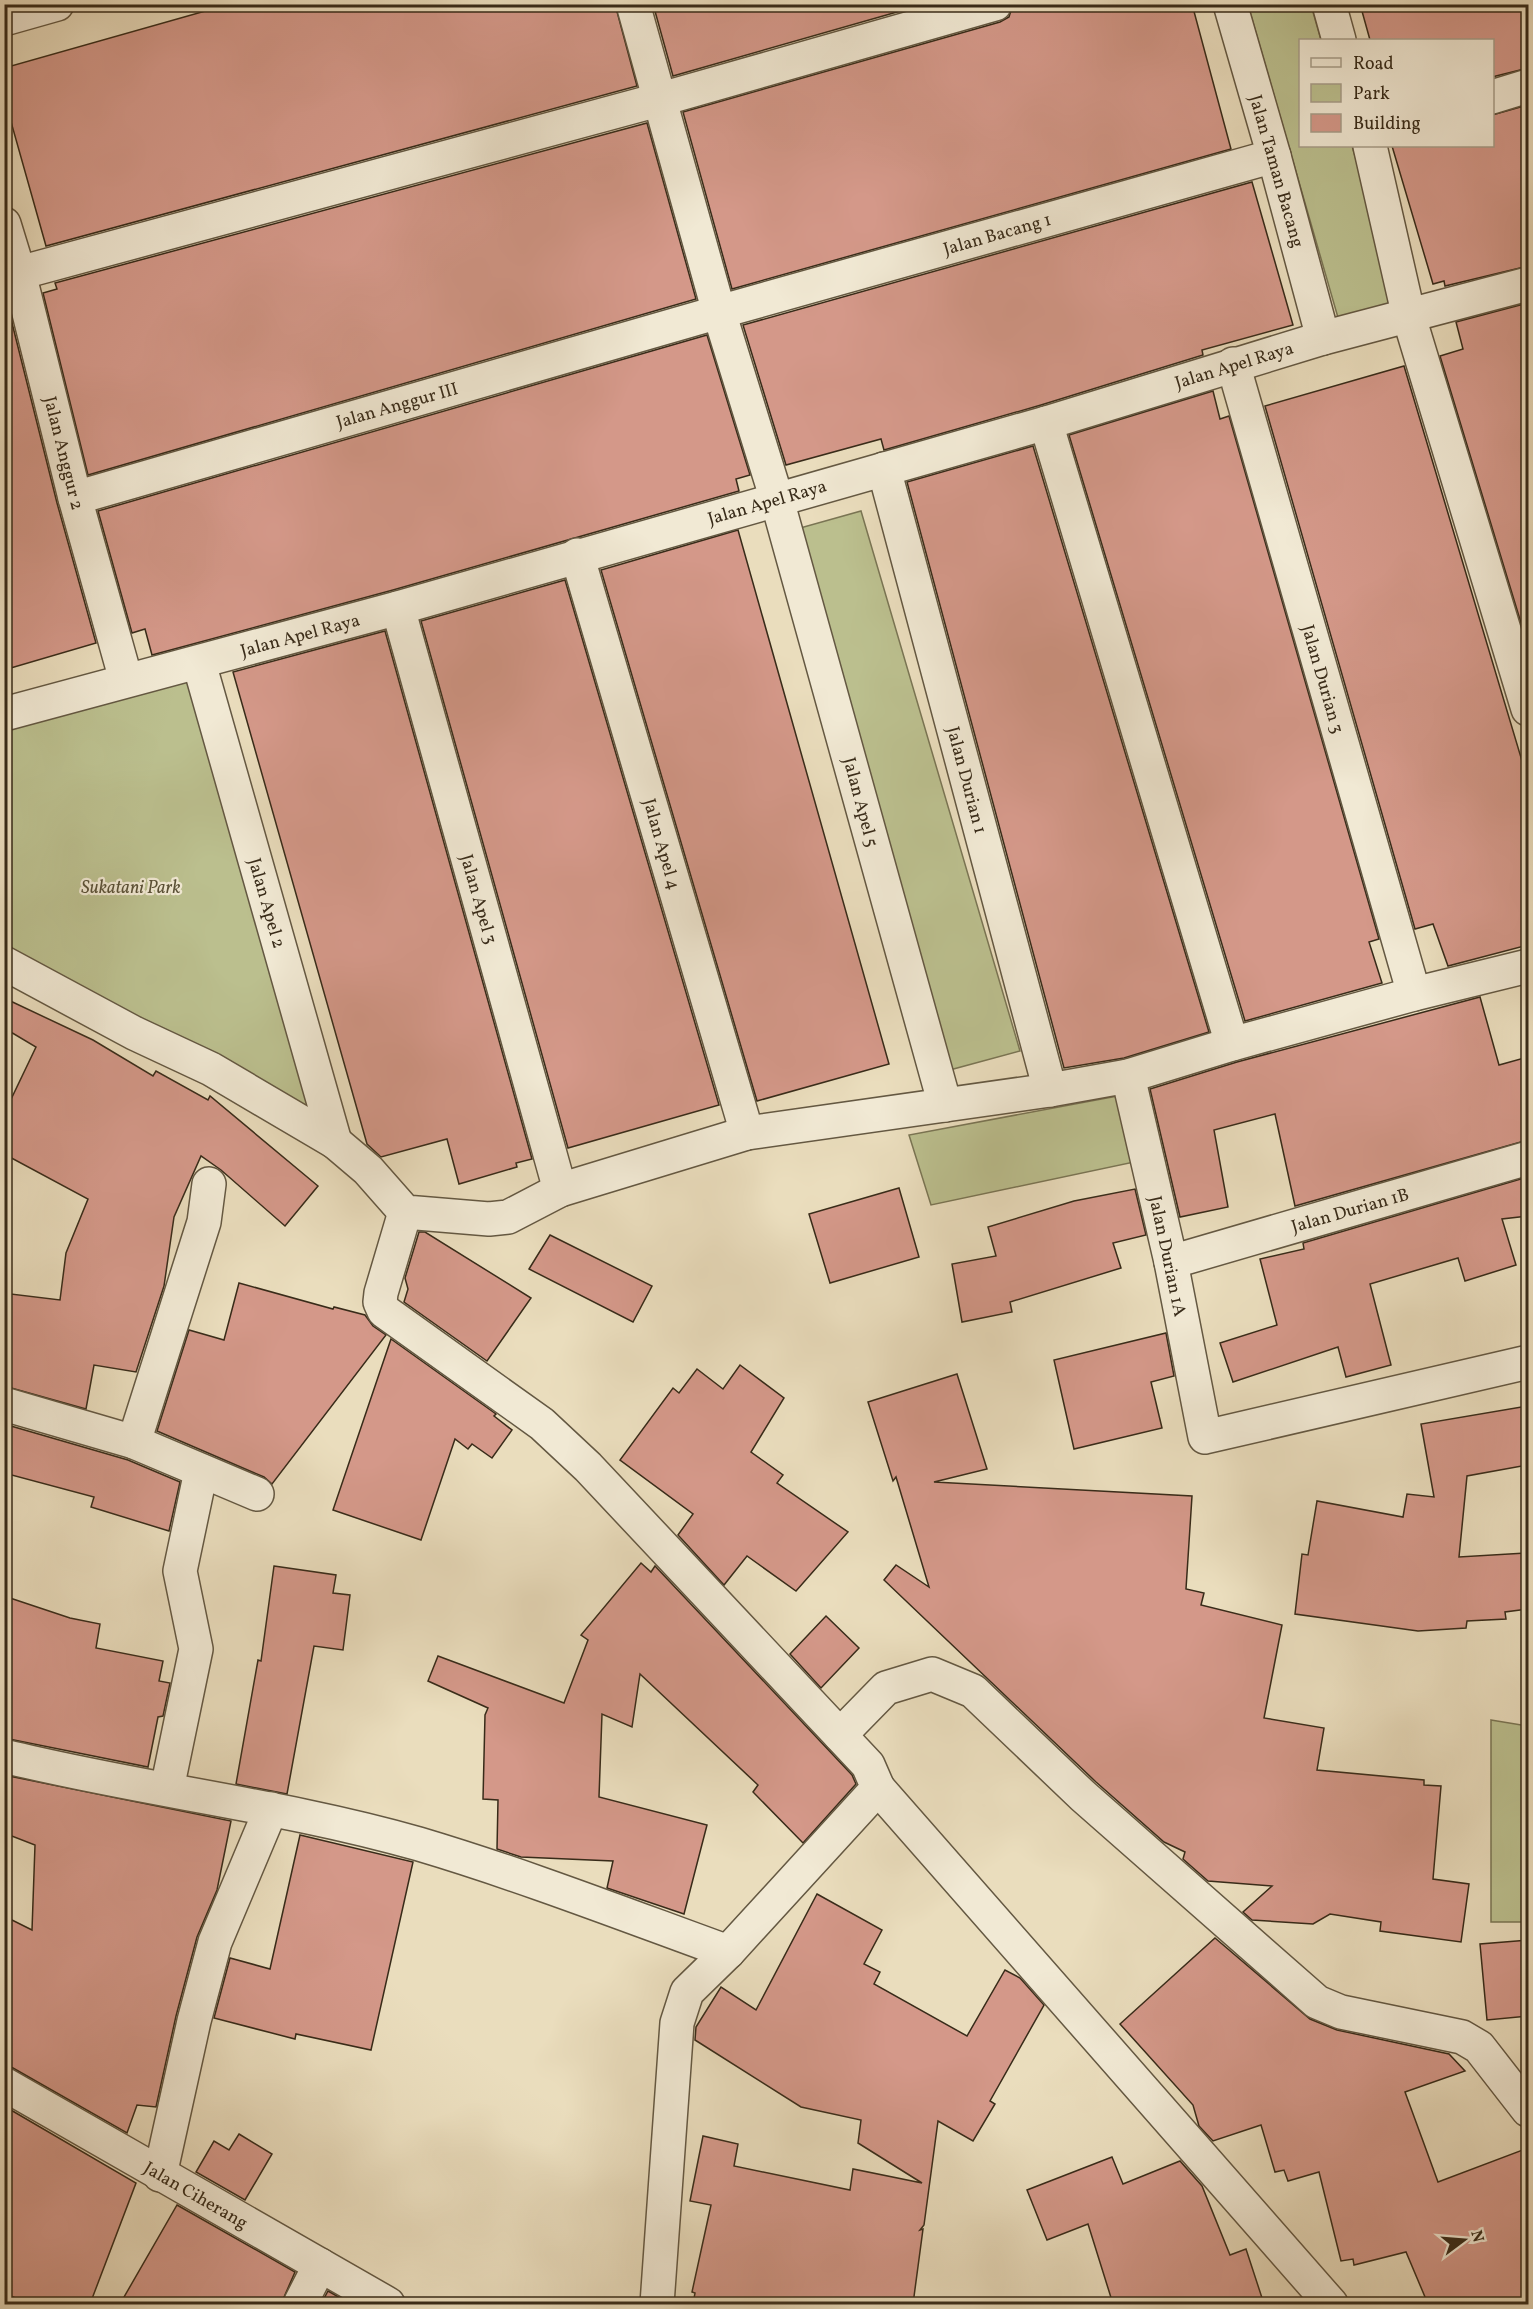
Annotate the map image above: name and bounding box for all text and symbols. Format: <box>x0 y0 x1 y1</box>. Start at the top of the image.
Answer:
legend <box>1299 39 1494 147</box>
text: Road <box>1353 52 1394 77</box>
text: Park <box>1353 82 1390 107</box>
street label: Jalan Taman Bacang <box>1242 92 1309 251</box>
text: Building <box>1353 112 1421 137</box>
street label: Jalan Bacang 1 <box>940 208 1054 263</box>
street label: Jalan Apel Raya <box>1172 337 1297 396</box>
street label: Jalan Anggur III <box>333 377 461 436</box>
street label: Jalan Anggur 2 <box>36 394 89 513</box>
street label: Jalan Apel Raya <box>705 474 830 532</box>
street label: Jalan Apel Raya <box>238 608 363 664</box>
street label: Jalan Durian 3 <box>1294 622 1349 737</box>
street label: Jalan Durian 1 <box>939 724 992 837</box>
street label: Jalan Apel 5 <box>836 755 884 850</box>
street label: Jalan Apel 4 <box>636 796 686 893</box>
street label: Jalan Apel 3 <box>453 851 502 947</box>
street label: Jalan Apel 2 <box>241 855 290 952</box>
park label: Sukatani Park <box>81 876 181 901</box>
street label: Jalan Durian 1B <box>1289 1183 1412 1240</box>
street label: Jalan Durian 1A <box>1142 1194 1192 1319</box>
street label: Jalan Ciherang <box>139 2156 252 2236</box>
north arrow <box>1434 2210 1494 2270</box>
text: N <box>1464 2228 1489 2245</box>

